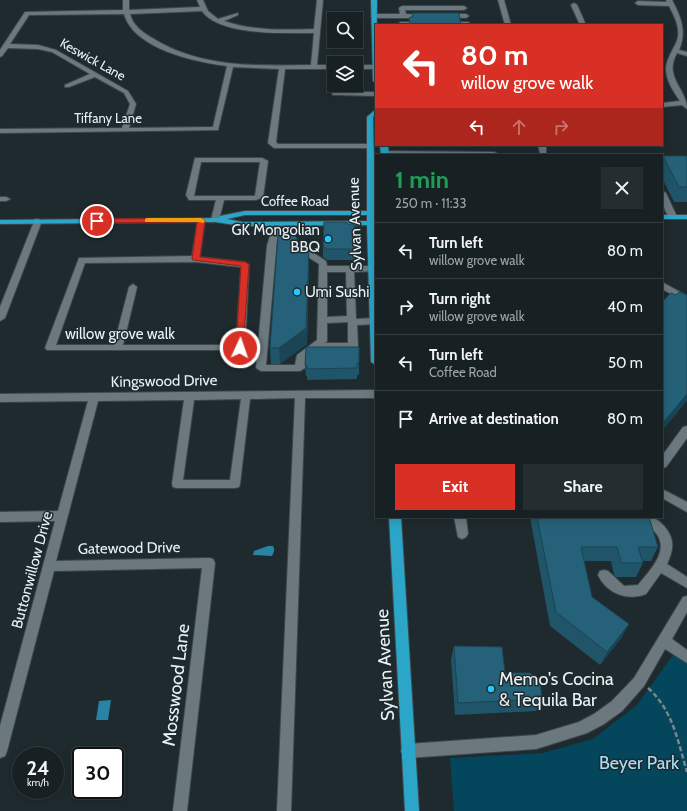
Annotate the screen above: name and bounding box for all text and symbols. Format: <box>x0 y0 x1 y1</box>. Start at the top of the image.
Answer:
map controls <box>327 12 363 92</box>
button: search <box>327 12 363 48</box>
street label: Keswick Lane <box>57 34 129 84</box>
text: 80 m <box>461 38 528 72</box>
icon: left <box>395 40 447 92</box>
button: layers <box>327 56 363 92</box>
text: willow grove walk <box>461 72 593 94</box>
street label: Tiffany Lane <box>74 110 142 126</box>
icon: left <box>466 116 488 138</box>
icon: ahead <box>508 116 530 138</box>
icon: right <box>550 116 572 138</box>
text: 1 min <box>395 165 449 194</box>
button: close <box>601 167 643 209</box>
street label: Sylvan Avenue <box>344 177 366 271</box>
street label: Coffee Road <box>261 193 329 209</box>
text: 250 m · 11:33 <box>395 195 466 211</box>
pin <box>80 204 114 238</box>
icon: arrive <box>86 210 108 232</box>
place label: GK Mongolian BBQ <box>231 221 320 256</box>
marker: GK Mongolian BBQ <box>323 234 333 244</box>
text: Turn left <box>429 234 483 252</box>
icon: left <box>395 240 417 262</box>
text: 80 m <box>607 242 643 260</box>
text: willow grove walk <box>429 252 525 268</box>
place label: Umi Sushi <box>305 283 369 301</box>
marker: Umi Sushi <box>292 287 302 297</box>
text: Turn right <box>429 290 490 308</box>
icon: right <box>395 296 417 318</box>
text: 40 m <box>607 298 643 316</box>
text: willow grove walk <box>429 308 525 324</box>
street label: willow grove walk <box>65 325 175 343</box>
position arrow <box>219 327 261 369</box>
text: Turn left <box>429 346 483 364</box>
icon: left <box>395 352 417 374</box>
text: 50 m <box>608 354 643 372</box>
text: Coffee Road <box>429 364 497 380</box>
street label: Kingswood Drive <box>110 371 218 391</box>
icon: arrive <box>395 408 417 430</box>
text: Arrive at destination <box>429 410 559 428</box>
text: 80 m <box>607 410 643 428</box>
button: Exit <box>395 464 515 510</box>
button: Share <box>523 464 643 510</box>
street label: Buttonwillow Drive <box>8 509 56 630</box>
street label: Gatewood Drive <box>78 538 181 558</box>
street label: Sylvan Avenue <box>371 608 399 722</box>
street label: Mosswood Lane <box>158 623 194 747</box>
place label: Memo's Cocina & Tequila Bar <box>499 668 614 711</box>
marker: Memo's Cocina & Tequila Bar <box>486 684 496 694</box>
speed limit sign: 30 <box>72 747 124 799</box>
park label: Beyer Park <box>599 752 680 774</box>
text: 24 <box>27 756 50 780</box>
text: km/h <box>27 776 49 789</box>

